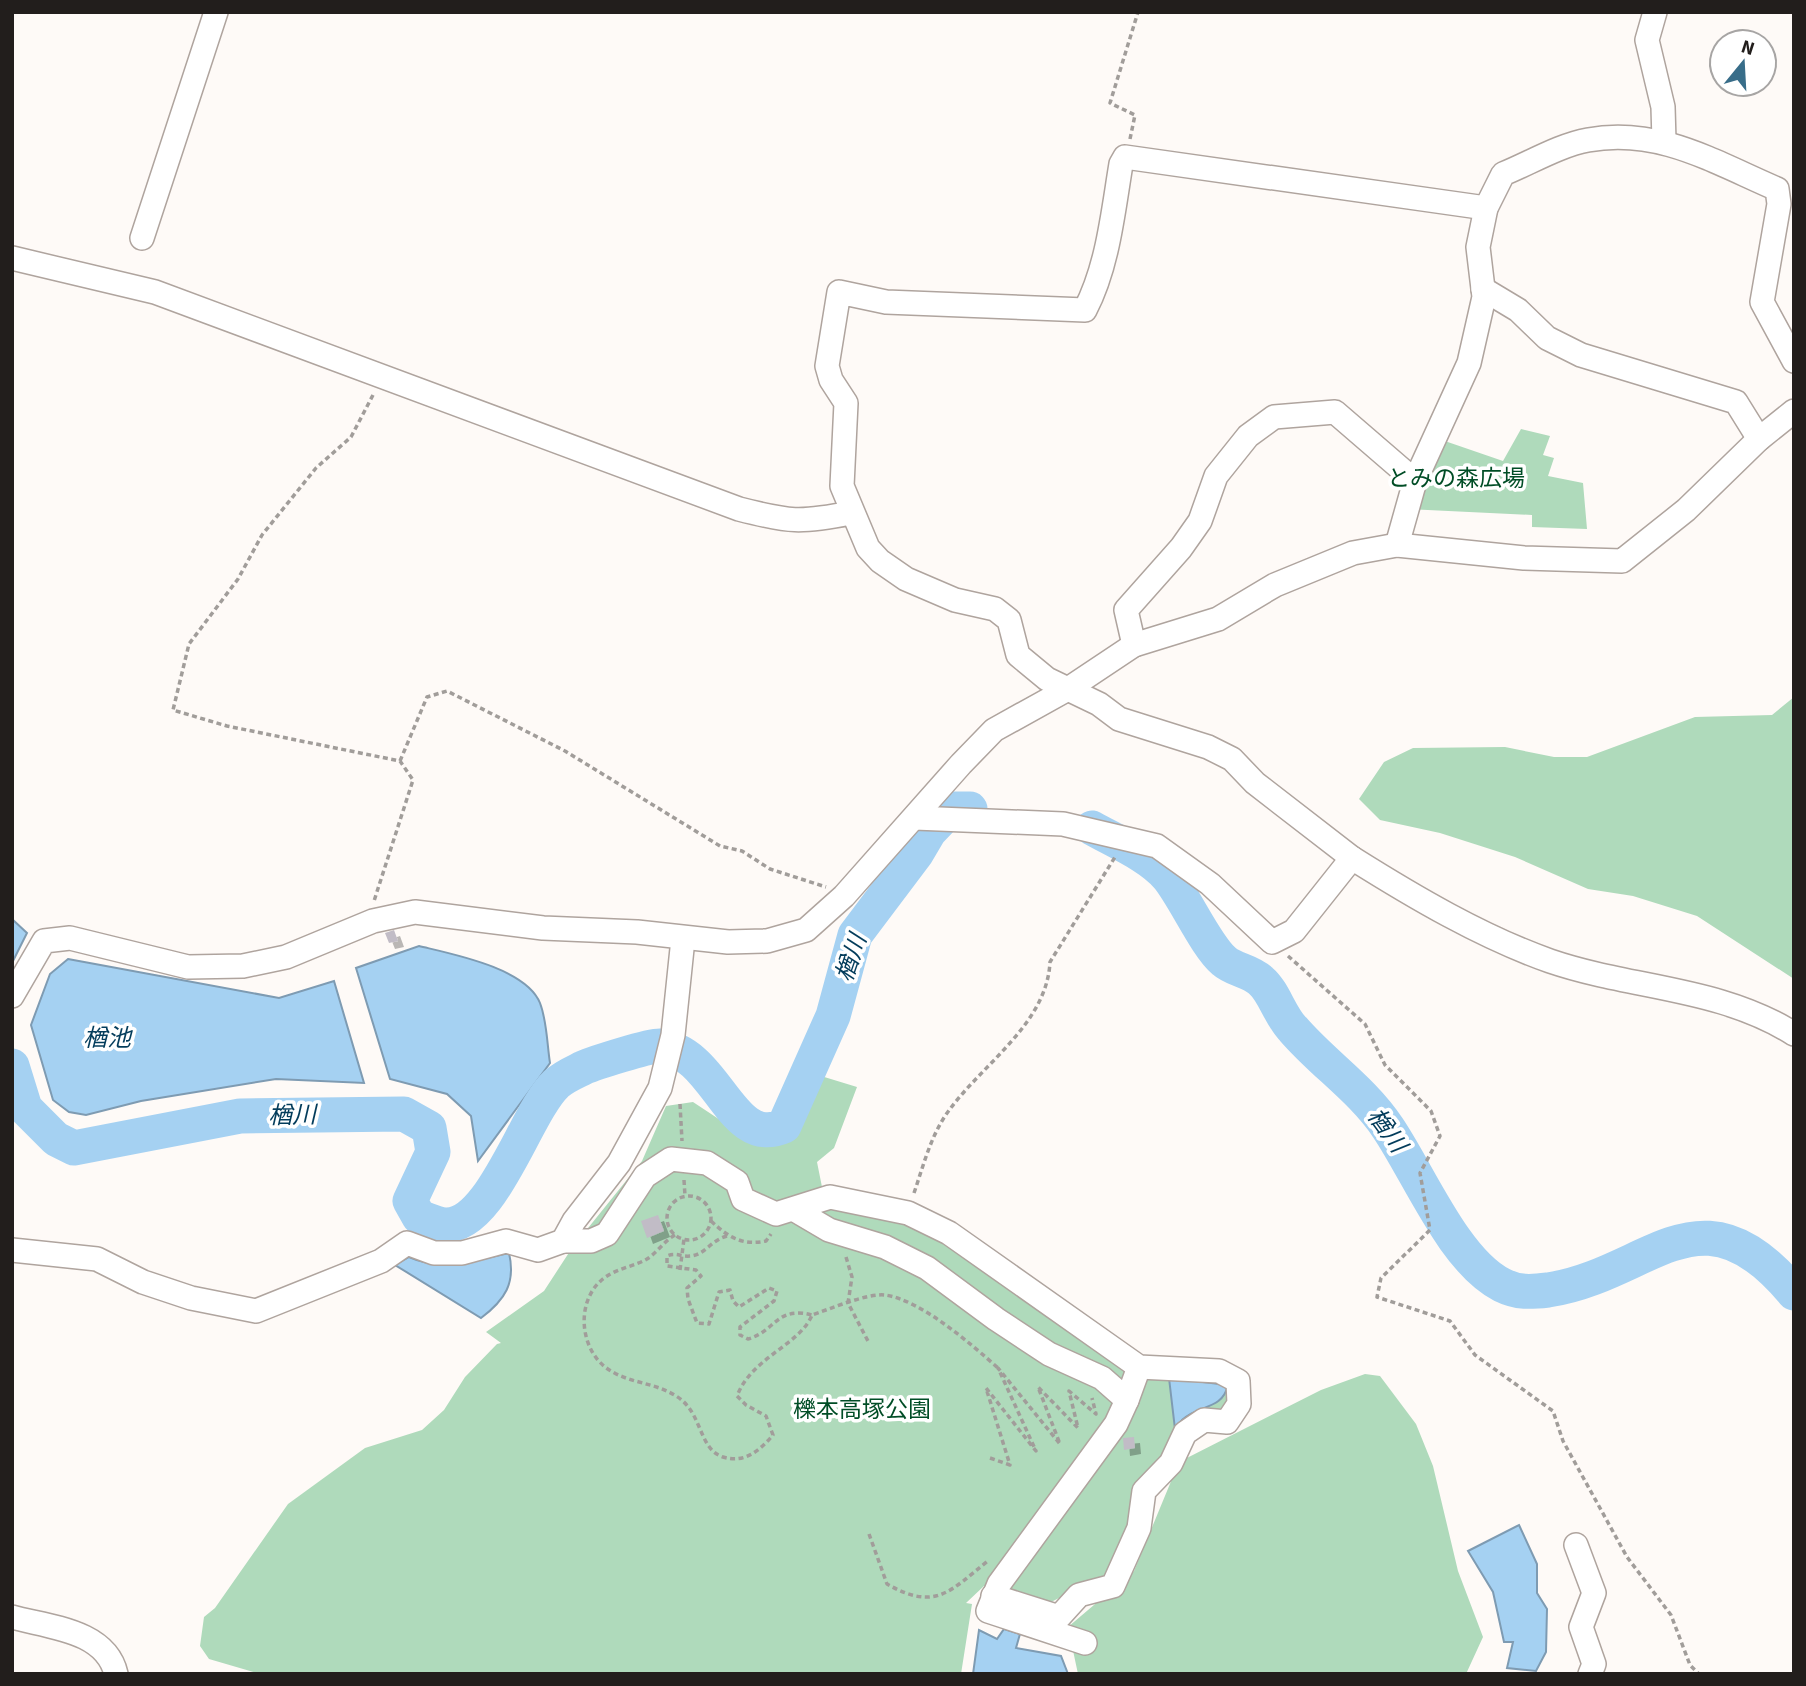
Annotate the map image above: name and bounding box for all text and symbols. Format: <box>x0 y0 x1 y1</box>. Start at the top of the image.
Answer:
north arrow <box>1708 28 1778 98</box>
text: N <box>1738 33 1758 63</box>
park label: とみの森広場 <box>1387 462 1525 495</box>
water label: 楢川 <box>827 927 877 987</box>
water label: 楢池 <box>83 1021 133 1056</box>
water label: 楢川 <box>268 1098 319 1133</box>
water label: 楢川 <box>1358 1101 1417 1162</box>
park label: 櫟本高塚公園 <box>793 1393 931 1426</box>

